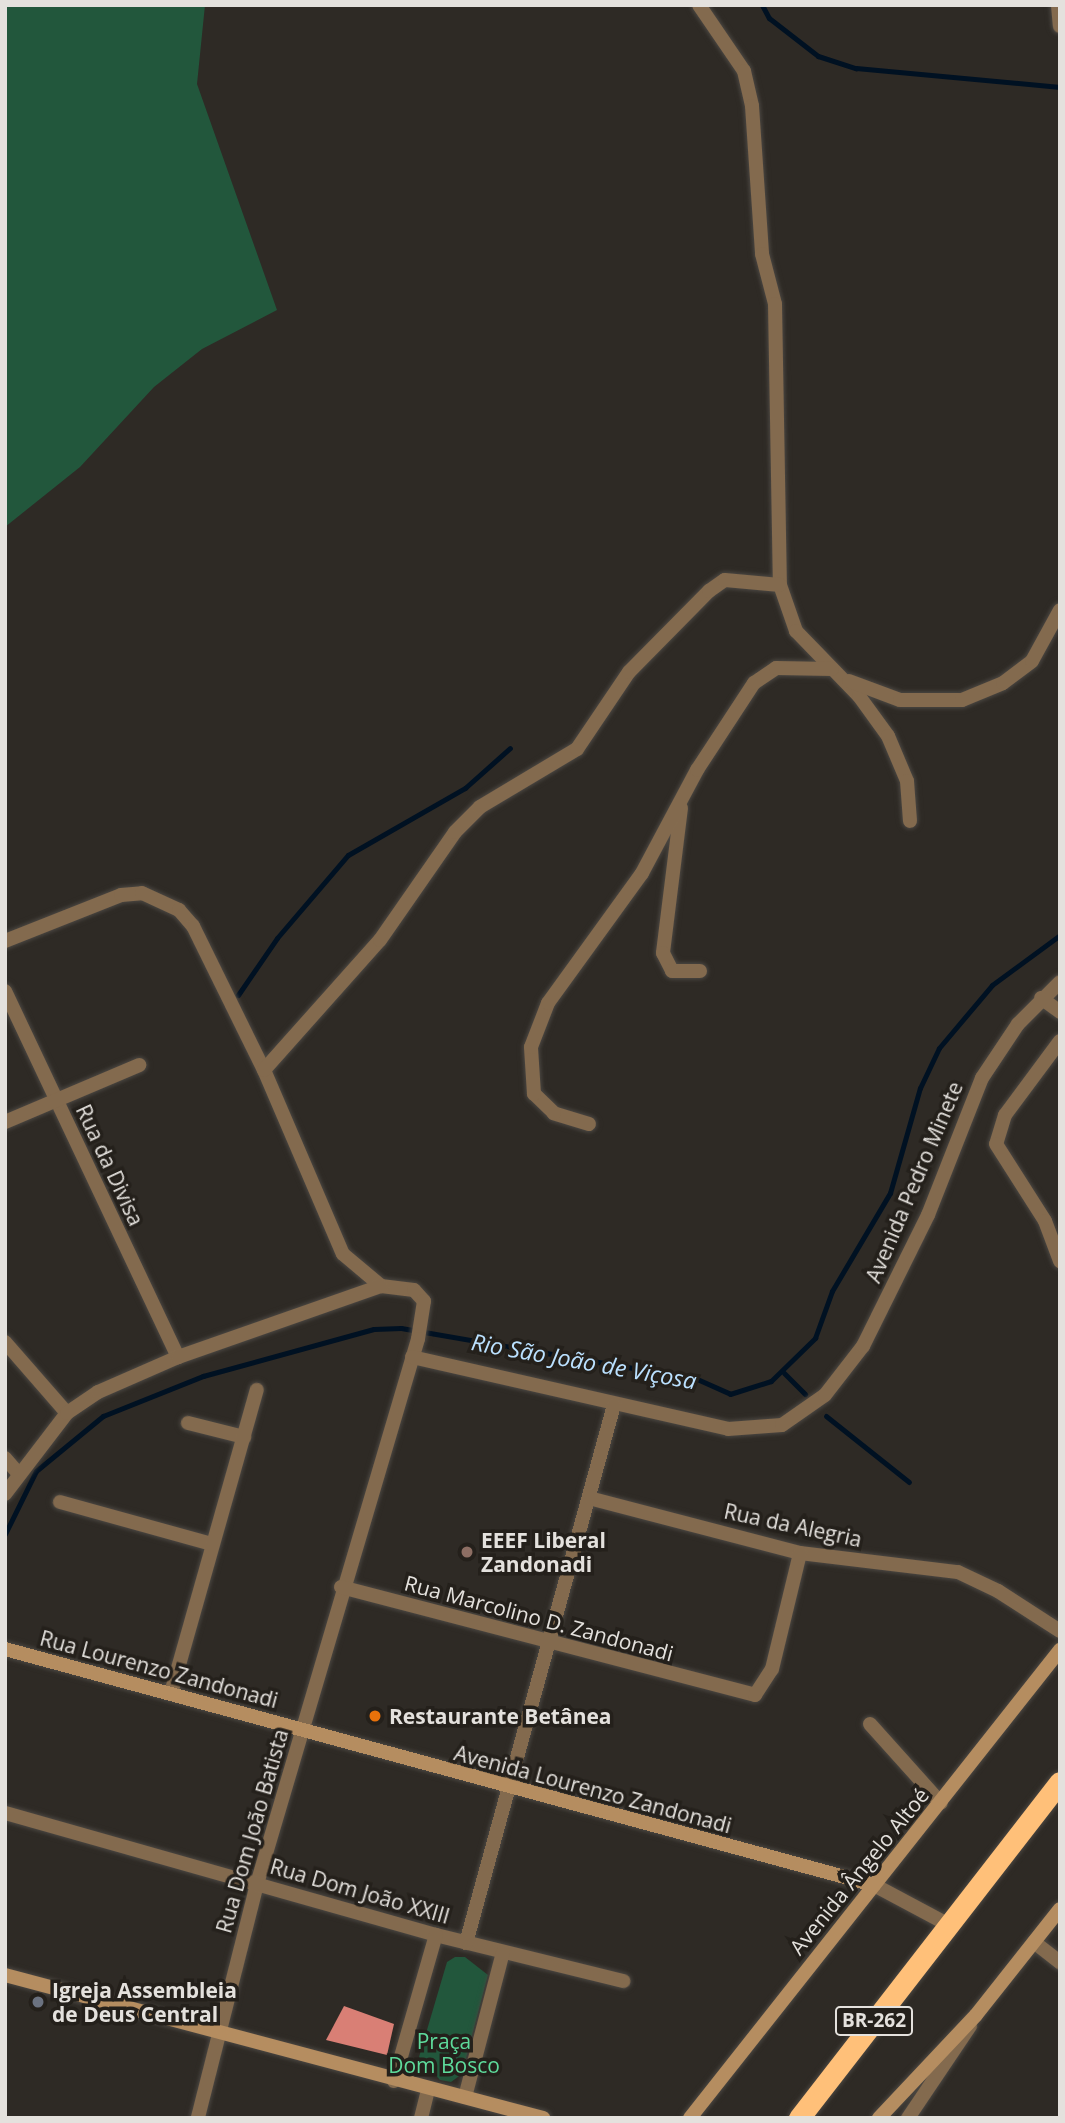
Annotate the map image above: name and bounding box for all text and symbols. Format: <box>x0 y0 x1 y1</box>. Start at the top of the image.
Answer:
street label: Avenida Pedro Minete <box>860 1078 968 1286</box>
street label: Rua da Divisa <box>71 1100 149 1230</box>
water label: Rio São João de Viçosa <box>469 1328 699 1394</box>
street label: Rua da Alegria <box>722 1498 864 1552</box>
place label: EEEF Liberal Zandonadi <box>481 1527 606 1577</box>
marker: EEEF Liberal Zandonadi <box>459 1544 475 1560</box>
street label: Rua Marcolino D. Zandonadi <box>402 1570 676 1666</box>
street label: Rua Lourenzo Zandonadi <box>37 1625 281 1713</box>
place label: Restaurante Betânea <box>389 1703 612 1729</box>
marker: Restaurante Betânea <box>367 1708 383 1724</box>
street label: Rua Dom João Batista <box>211 1726 293 1936</box>
street label: Avenida Lourenzo Zandonadi <box>452 1740 734 1838</box>
street label: Avenida Ângelo Altoé <box>784 1783 934 1959</box>
street label: Rua Dom João XXIII <box>267 1853 453 1929</box>
place label: Igreja Assembleia de Deus Central <box>52 1977 237 2027</box>
marker: Igreja Assembleia de Deus Central <box>30 1994 46 2010</box>
road number: BR-262 <box>834 2006 914 2036</box>
park label: Praça Dom Bosco <box>388 2028 500 2078</box>

